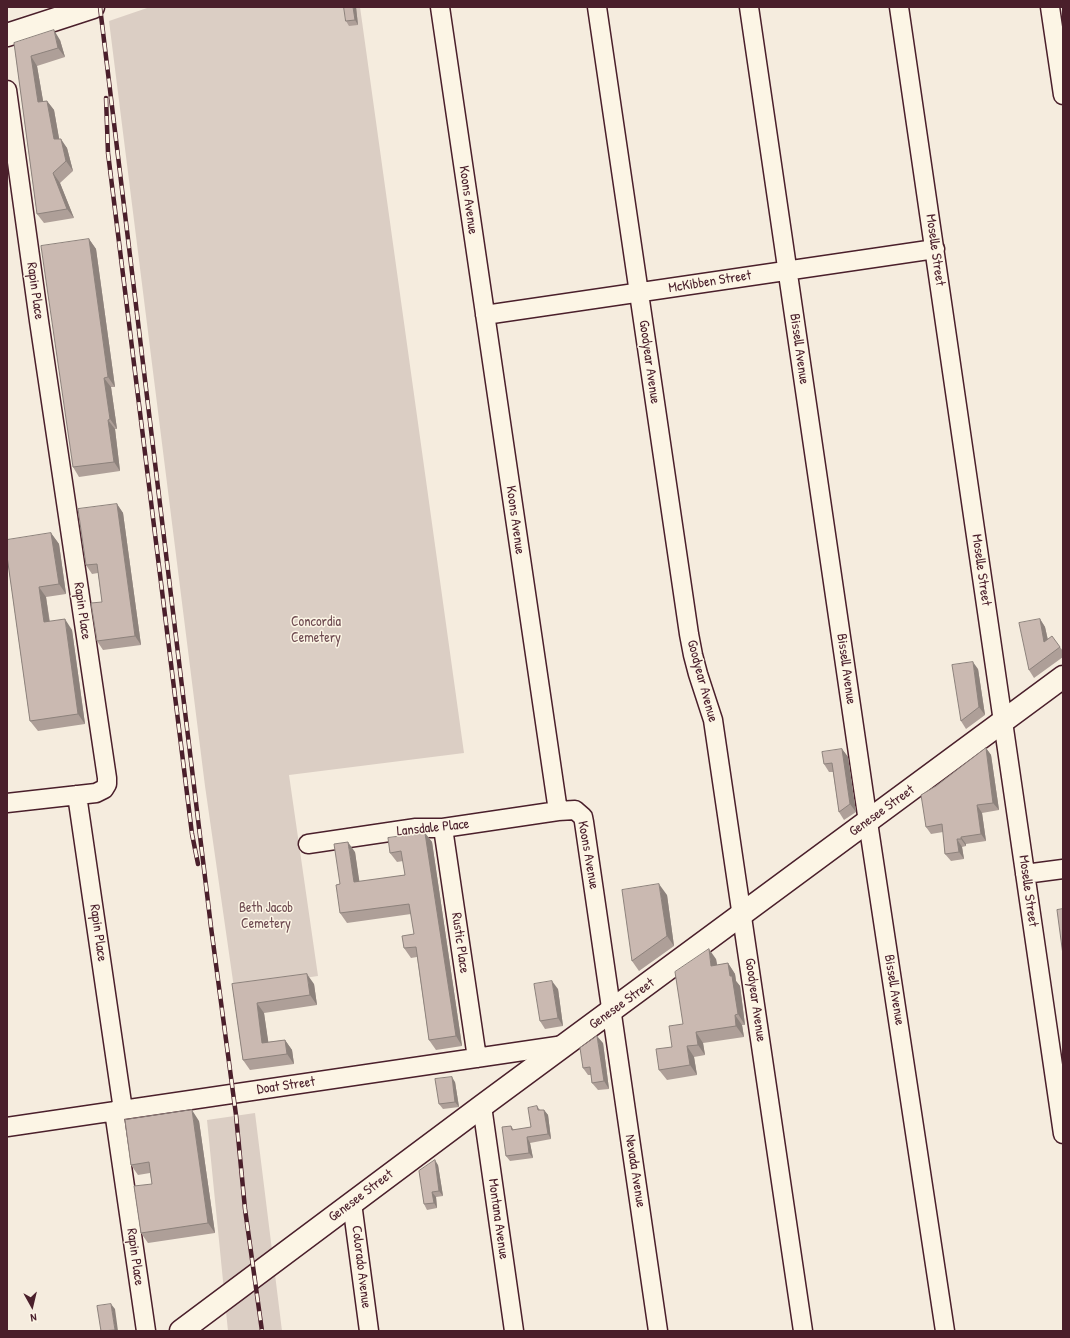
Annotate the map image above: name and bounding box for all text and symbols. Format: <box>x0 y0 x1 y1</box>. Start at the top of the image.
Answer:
street label: Koons Avenue <box>455 165 481 235</box>
street label: Moselle Street <box>922 213 948 287</box>
street label: Rapin Place <box>23 261 47 321</box>
street label: McKibben Street <box>667 267 753 297</box>
street label: Bissell Avenue <box>786 313 812 385</box>
street label: Goodyear Avenue <box>635 319 663 405</box>
street label: Koons Avenue <box>502 485 528 555</box>
street label: Moselle Street <box>968 533 994 607</box>
street label: Rapin Place <box>70 581 94 641</box>
park label: Concordia Cemetery <box>291 614 341 646</box>
street label: Bissell Avenue <box>833 633 859 705</box>
street label: Goodyear Avenue <box>683 638 721 724</box>
street label: Genesee Street <box>846 782 918 840</box>
street label: Lansdale Place <box>396 816 470 840</box>
street label: Koons Avenue <box>574 820 602 890</box>
street label: Moselle Street <box>1015 854 1041 928</box>
park label: Beth Jacob Cemetery <box>239 900 293 932</box>
street label: Rapin Place <box>86 903 110 963</box>
street label: Rustic Place <box>447 912 473 974</box>
street label: Bissell Avenue <box>880 953 908 1027</box>
street label: Goodyear Avenue <box>741 957 769 1043</box>
street label: Genesee Street <box>586 975 658 1033</box>
street label: Doat Street <box>256 1074 316 1098</box>
street label: Nevada Avenue <box>621 1133 649 1209</box>
street label: Genesee Street <box>325 1166 397 1226</box>
street label: Montana Avenue <box>484 1178 512 1260</box>
street label: Colorado Avenue <box>348 1225 374 1309</box>
street label: Rapin Place <box>123 1227 147 1287</box>
north arrow <box>12 1286 52 1326</box>
text: N <box>30 1311 38 1325</box>

